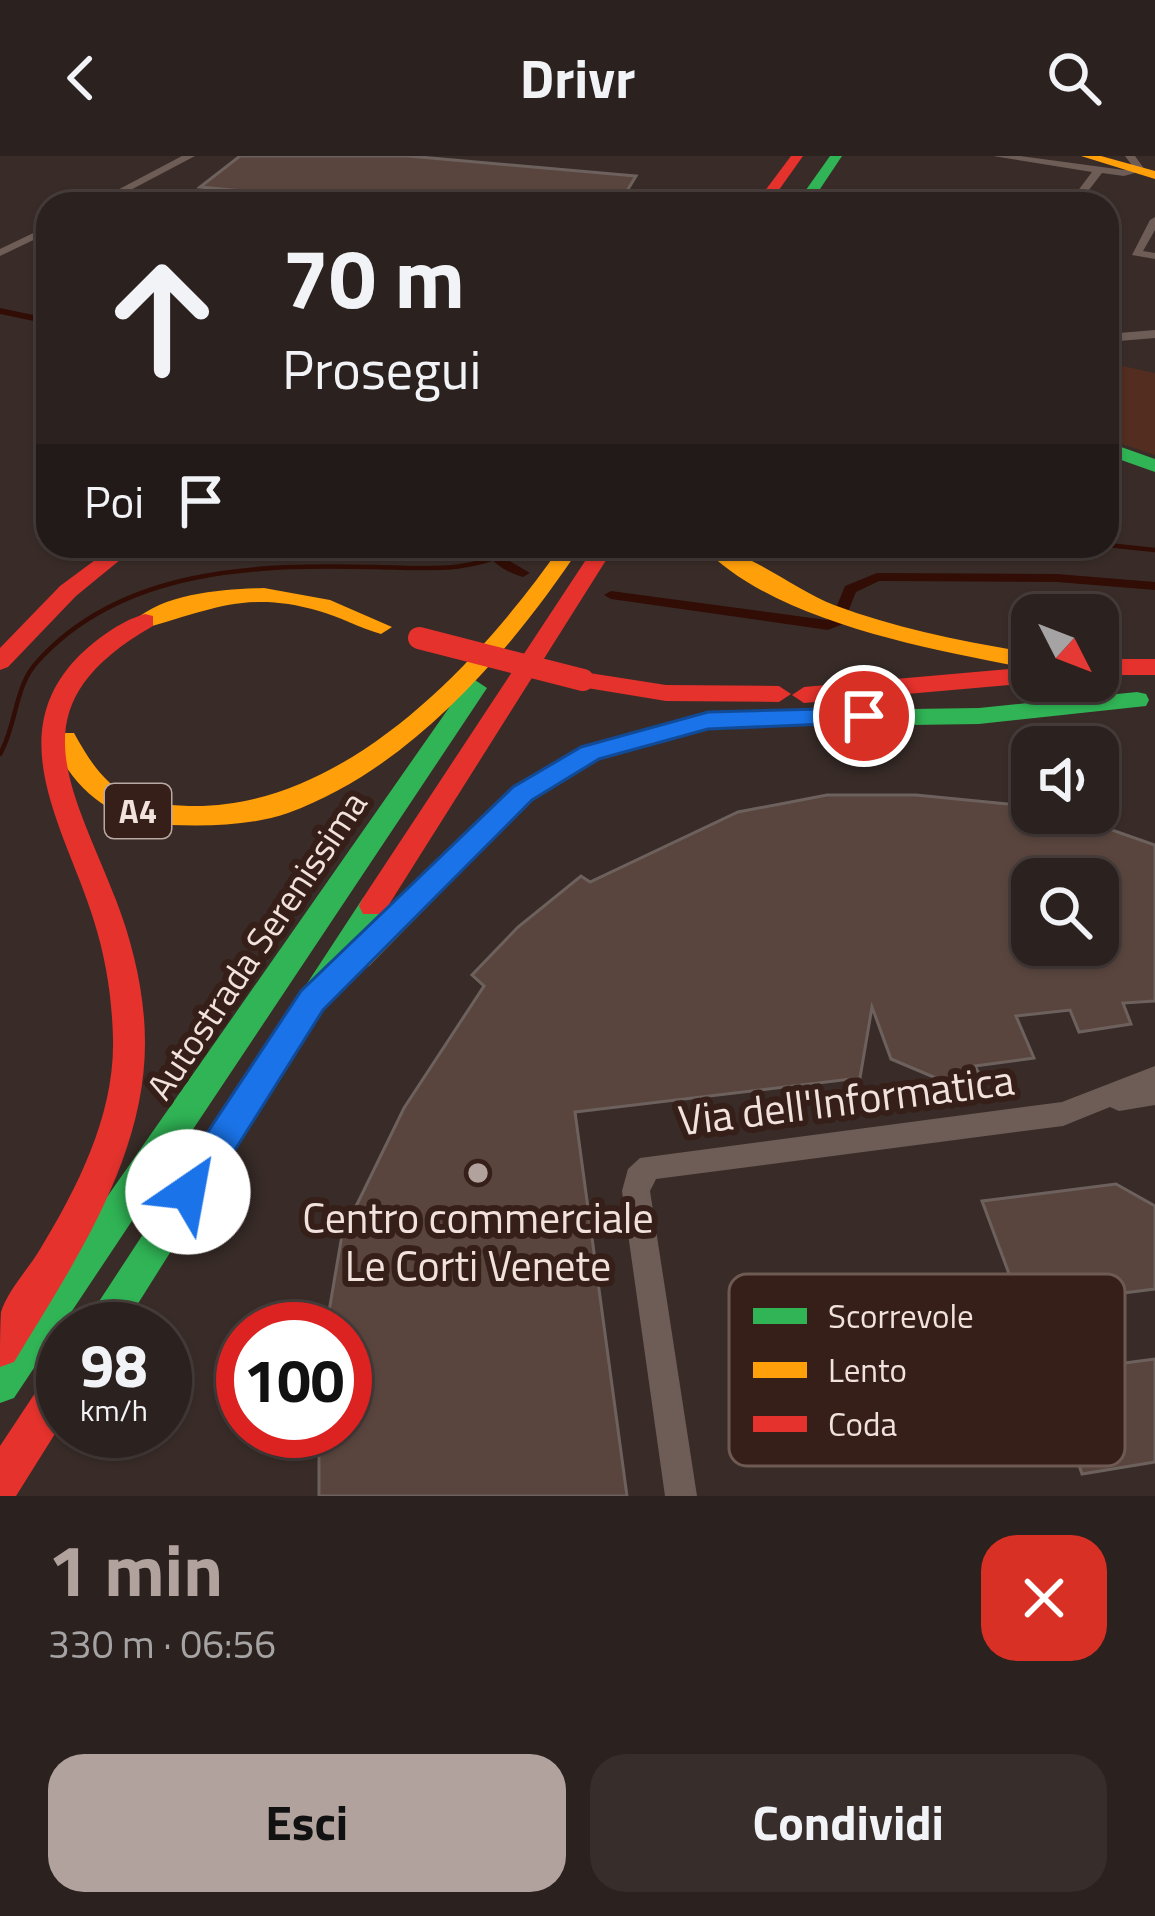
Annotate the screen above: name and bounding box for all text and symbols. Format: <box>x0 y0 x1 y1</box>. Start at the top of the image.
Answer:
text: Drivr <box>520 37 635 119</box>
icon: back <box>48 45 114 111</box>
icon: search <box>1041 45 1107 111</box>
text: 70 m <box>282 213 465 341</box>
icon: ahead <box>84 240 240 396</box>
text: Prosegui <box>282 328 481 410</box>
text: Poi <box>84 467 144 535</box>
icon: arrive <box>168 468 234 534</box>
north arrow <box>1011 594 1119 702</box>
map controls <box>1011 594 1119 966</box>
pin <box>813 665 915 767</box>
icon: arrive <box>831 683 897 749</box>
button: sound <box>1011 726 1119 834</box>
street label: Autostrada Serenissima <box>132 780 380 1110</box>
road number: A4 <box>105 784 171 838</box>
button: search <box>1011 858 1119 966</box>
street label: Via dell'Informatica <box>674 1047 1018 1151</box>
position arrow <box>125 1129 251 1255</box>
marker: Centro commerciale Le Corti Venete <box>465 1160 491 1186</box>
place label: Centro commerciale Le Corti Venete <box>302 1185 654 1297</box>
legend <box>729 1274 1125 1466</box>
text: Scorrevole <box>828 1291 974 1341</box>
speed limit sign: 100 <box>216 1302 372 1458</box>
text: 98 <box>80 1319 148 1410</box>
text: Lento <box>828 1345 907 1395</box>
text: km/h <box>80 1387 148 1433</box>
text: Coda <box>828 1399 897 1449</box>
text: 1 min <box>48 1514 223 1624</box>
button: close <box>981 1535 1107 1661</box>
text: 330 m · 06:56 <box>48 1614 276 1673</box>
button: Esci <box>48 1754 566 1892</box>
button: Condividi <box>590 1754 1107 1892</box>

